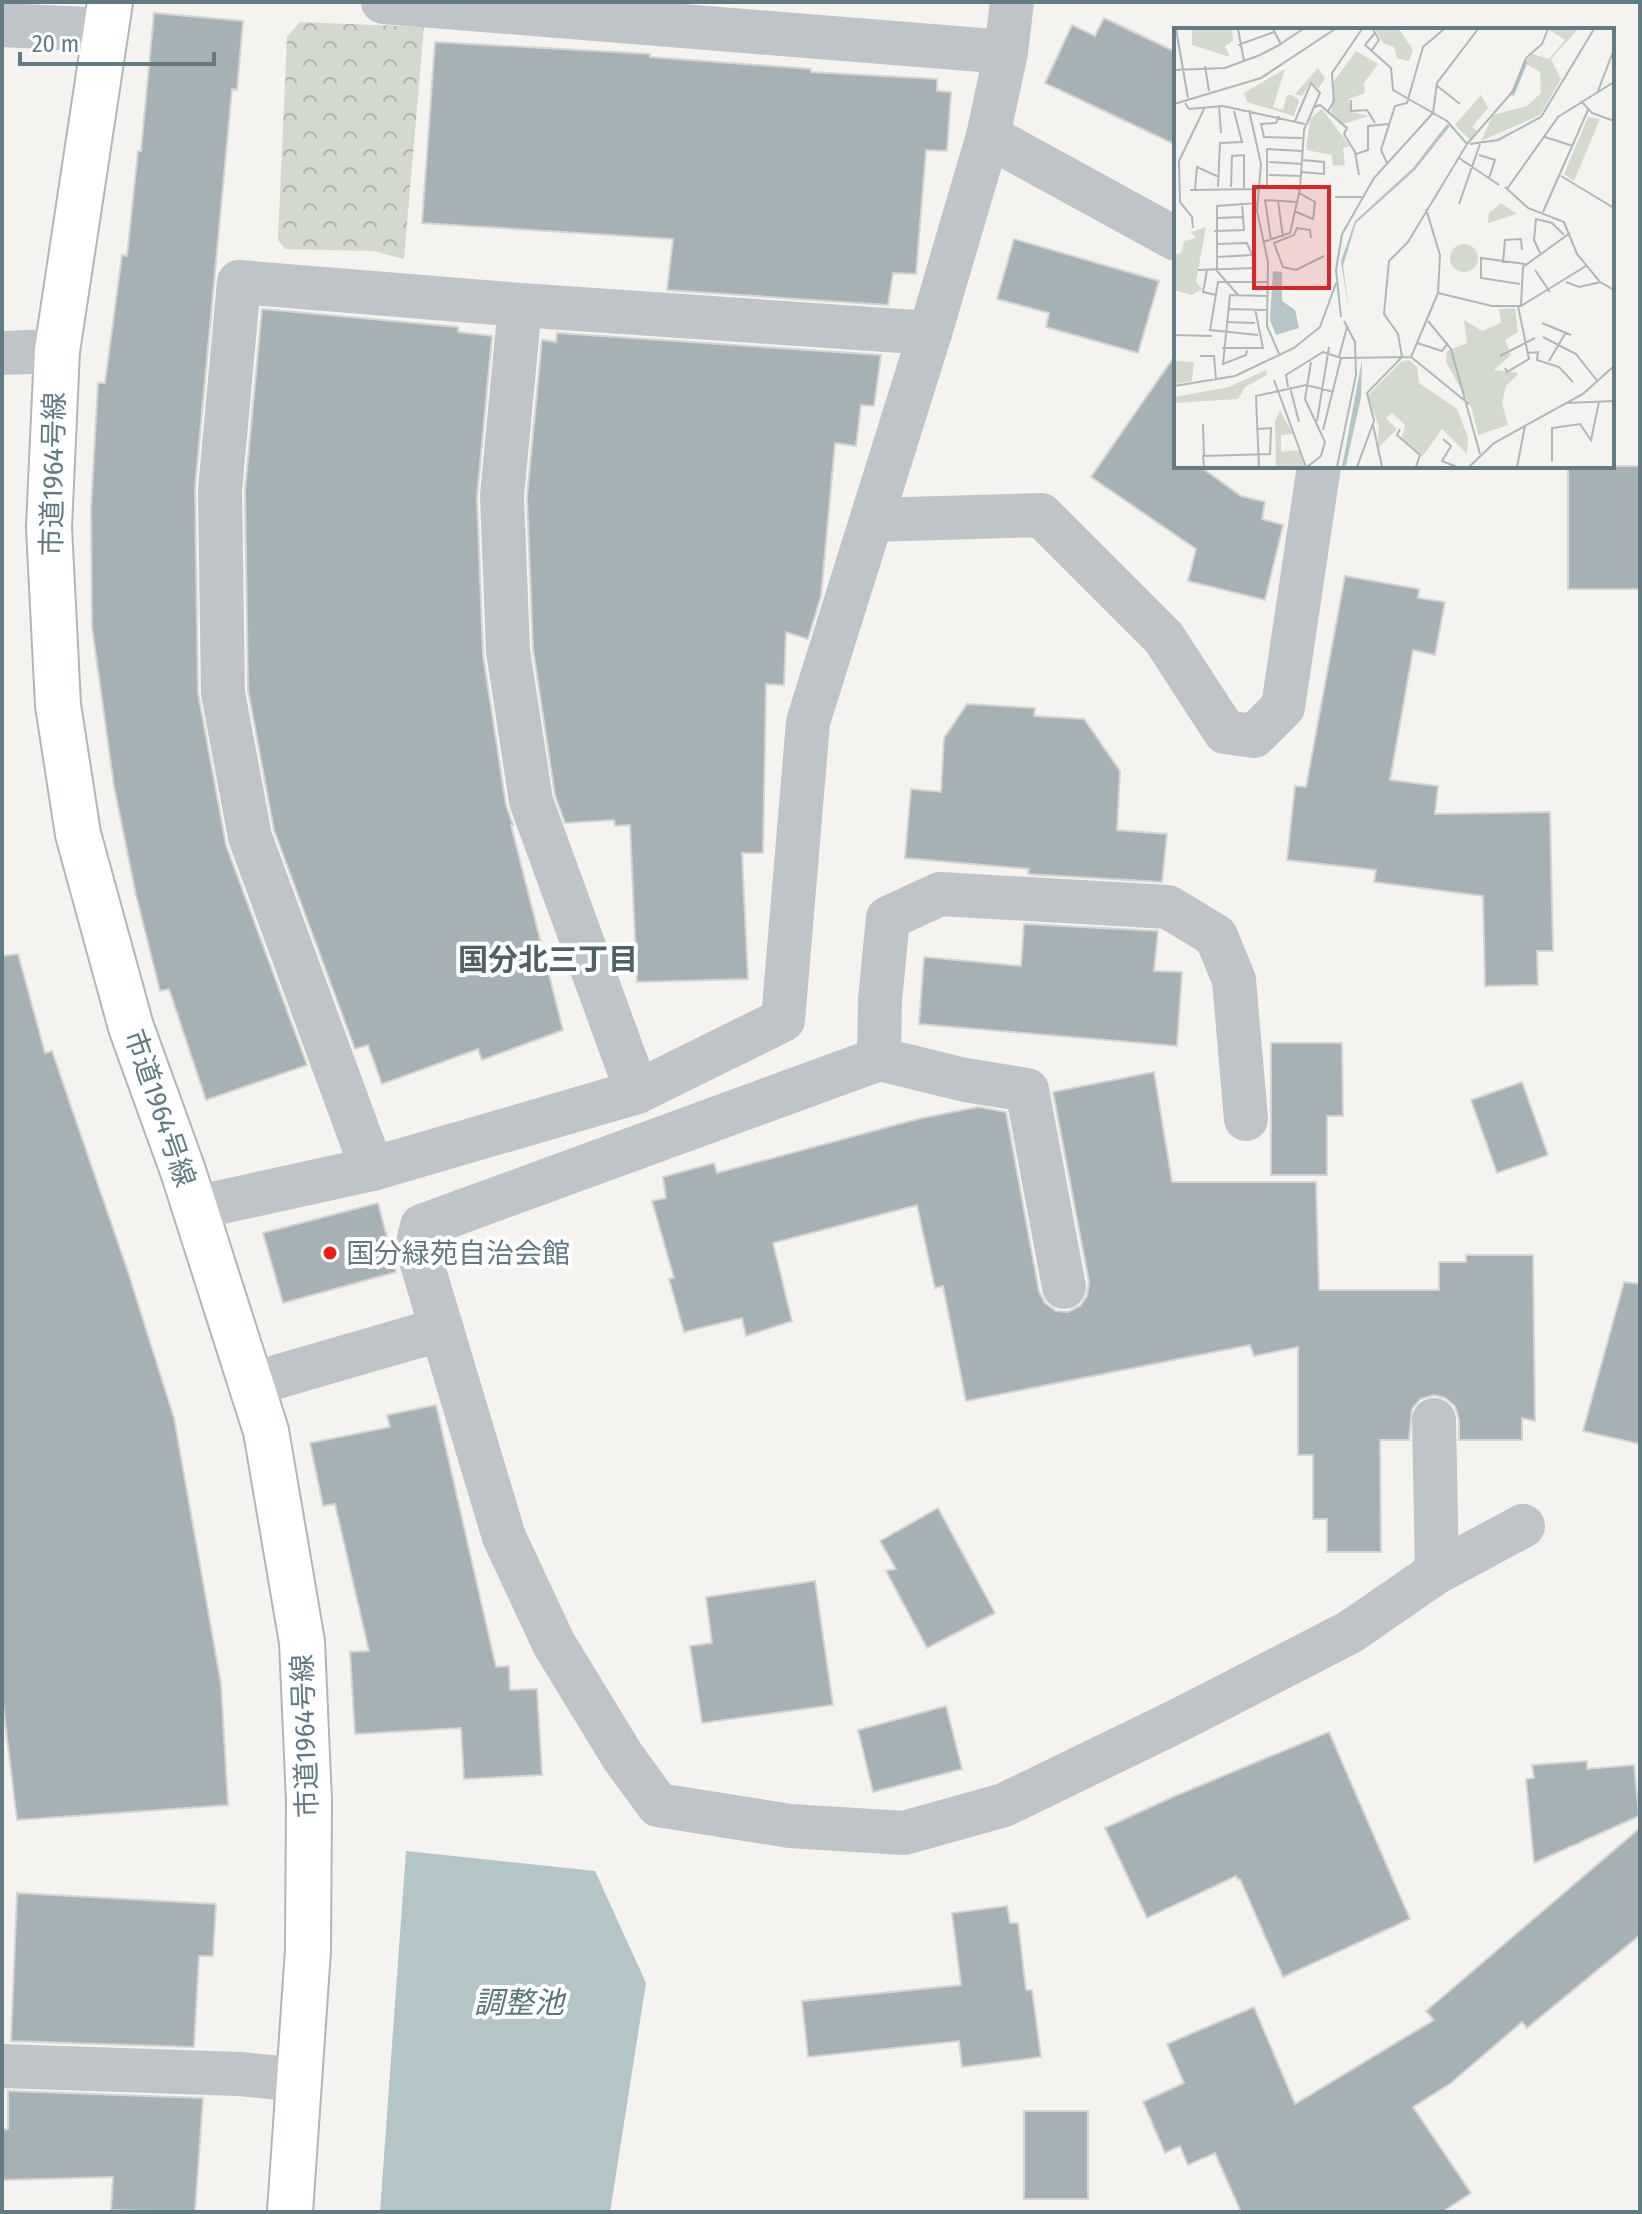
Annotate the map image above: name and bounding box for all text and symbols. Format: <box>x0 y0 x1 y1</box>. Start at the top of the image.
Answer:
scale bar <box>20 16 214 66</box>
inset map <box>1174 28 1614 468</box>
text: 20 m <box>32 30 79 58</box>
street label: 市道1964号線 <box>35 392 71 556</box>
district label: 国分北三丁目 <box>458 942 638 978</box>
street label: 市道1964号線 <box>118 1025 202 1191</box>
place label: 国分緑苑自治会館 <box>346 1237 570 1270</box>
marker: 国分緑苑自治会館 <box>321 1244 339 1262</box>
street label: 市道1964号線 <box>286 1653 324 1819</box>
water label: 調整池 <box>474 1985 567 2021</box>

